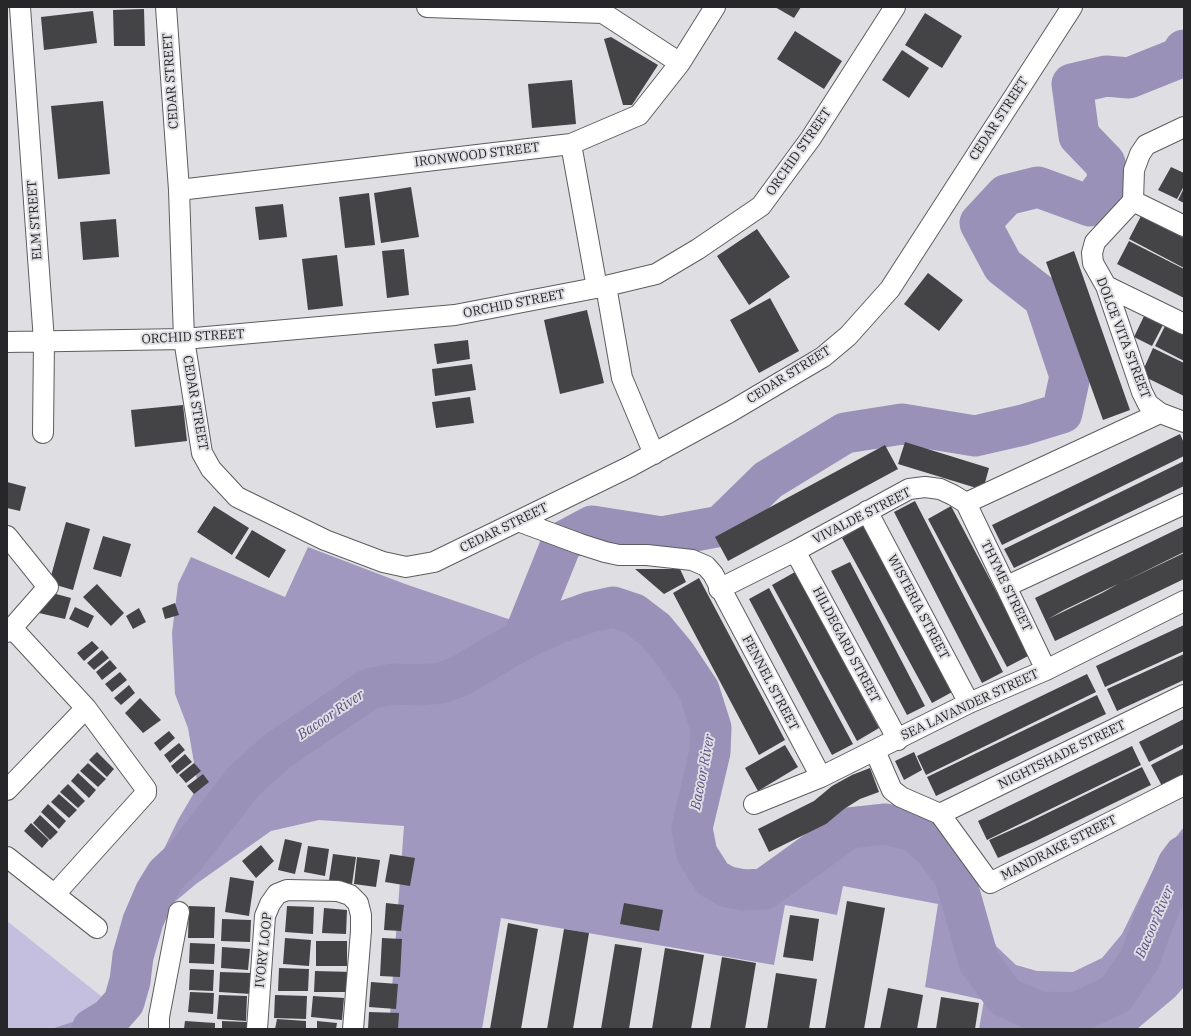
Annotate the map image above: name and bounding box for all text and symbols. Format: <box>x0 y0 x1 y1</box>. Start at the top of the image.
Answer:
street label: CEDAR STREET <box>160 33 182 129</box>
street label: CEDAR STREET <box>966 74 1032 164</box>
street label: ORCHID STREET <box>763 105 835 199</box>
street label: IRONWOOD STREET <box>414 140 540 170</box>
street label: ELM STREET <box>24 179 46 261</box>
street label: DOLCE VITA STREET <box>1093 275 1153 401</box>
street label: ORCHID STREET <box>462 287 566 321</box>
street label: ORCHID STREET <box>141 327 245 347</box>
street label: CEDAR STREET <box>744 343 834 407</box>
street label: CEDAR STREET <box>179 354 211 452</box>
street label: VIVALDE STREET <box>810 485 914 547</box>
street label: CEDAR STREET <box>457 500 551 556</box>
street label: THYME STREET <box>977 538 1035 634</box>
street label: WISTERIA STREET <box>884 552 952 662</box>
street label: HILDEGARD STREET <box>809 584 883 706</box>
street label: FENNEL STREET <box>738 633 802 733</box>
street label: SEA LAVANDER STREET <box>899 666 1041 744</box>
water label: Bacoor River <box>295 687 367 743</box>
street label: NIGHTSHADE STREET <box>996 717 1128 793</box>
water label: Bacoor River <box>687 733 719 811</box>
street label: MANDRAKE STREET <box>999 812 1119 884</box>
water label: Bacoor River <box>1132 883 1178 961</box>
street label: IVORY LOOP <box>252 911 276 989</box>

